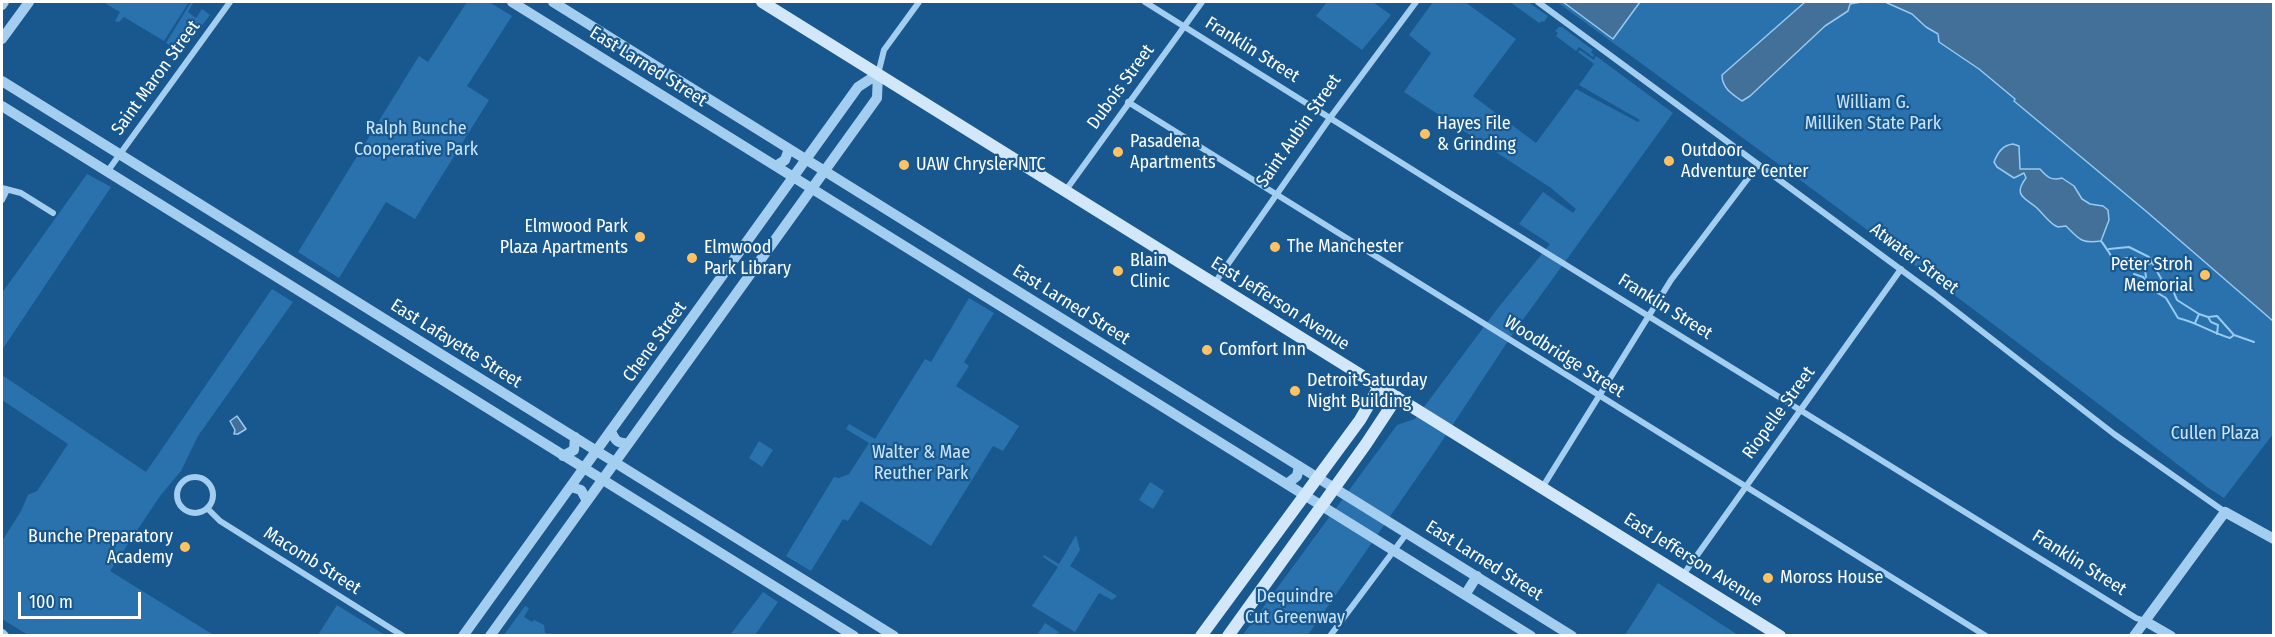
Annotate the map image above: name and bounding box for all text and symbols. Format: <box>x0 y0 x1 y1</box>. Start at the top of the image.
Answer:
street label: Franklin Street <box>1201 13 1303 87</box>
street label: Saint Maron Street <box>107 16 205 140</box>
street label: East Larned Street <box>585 22 711 112</box>
street label: Dubois Street <box>1083 40 1159 134</box>
street label: Saint Aubin Street <box>1252 70 1346 192</box>
park label: William G. Milliken State Park <box>1805 92 1941 134</box>
place label: Hayes File & Grinding <box>1437 113 1516 156</box>
park label: Ralph Bunche Cooperative Park <box>354 118 478 160</box>
marker: Hayes File & Grinding <box>1418 127 1432 141</box>
place label: Pasadena Apartments <box>1130 131 1216 174</box>
place label: Outdoor Adventure Center <box>1681 140 1809 182</box>
marker: Pasadena Apartments <box>1111 145 1125 159</box>
place label: UAW Chrysler NTC <box>916 154 1046 176</box>
marker: Outdoor Adventure Center <box>1662 154 1676 168</box>
marker: UAW Chrysler NTC <box>897 158 911 172</box>
place label: Elmwood Park Plaza Apartments <box>500 216 628 258</box>
street label: Atwater Street <box>1866 219 1962 299</box>
marker: Elmwood Park Plaza Apartments <box>633 230 647 244</box>
place label: The Manchester <box>1287 236 1404 258</box>
place label: Elmwood Park Library <box>704 237 791 280</box>
marker: The Manchester <box>1268 240 1282 254</box>
place label: Blain Clinic <box>1130 250 1170 292</box>
marker: Elmwood Park Library <box>685 251 699 265</box>
street label: East Jefferson Avenue <box>1207 253 1353 355</box>
place label: Peter Stroh Memorial <box>2111 254 2193 296</box>
street label: East Larned Street <box>1008 260 1134 350</box>
marker: Blain Clinic <box>1111 264 1125 278</box>
marker: Peter Stroh Memorial <box>2198 268 2212 282</box>
street label: Franklin Street <box>1614 270 1716 344</box>
street label: East Lafayette Street <box>386 295 526 393</box>
street label: Chene Street <box>619 298 691 386</box>
street label: Woodbridge Street <box>1500 311 1628 403</box>
place label: Comfort Inn <box>1219 339 1306 361</box>
marker: Comfort Inn <box>1200 343 1214 357</box>
street label: Riopelle Street <box>1738 363 1820 463</box>
place label: Detroit Saturday Night Building <box>1307 370 1427 412</box>
marker: Detroit Saturday Night Building <box>1288 384 1302 398</box>
park label: Cullen Plaza <box>2171 423 2259 445</box>
park label: Walter & Mae Reuther Park <box>872 442 970 484</box>
street label: East Jefferson Avenue <box>1620 509 1766 611</box>
street label: East Larned Street <box>1421 516 1547 606</box>
street label: Macomb Street <box>259 523 365 599</box>
place label: Bunche Preparatory Academy <box>28 526 173 568</box>
street label: Franklin Street <box>2028 526 2130 600</box>
marker: Bunche Preparatory Academy <box>178 540 192 554</box>
place label: Moross House <box>1780 567 1883 589</box>
marker: Moross House <box>1761 571 1775 585</box>
scale bar <box>21 580 144 618</box>
park label: Dequindre Cut Greenway <box>1245 586 1345 628</box>
text: 100 m <box>29 591 73 613</box>

